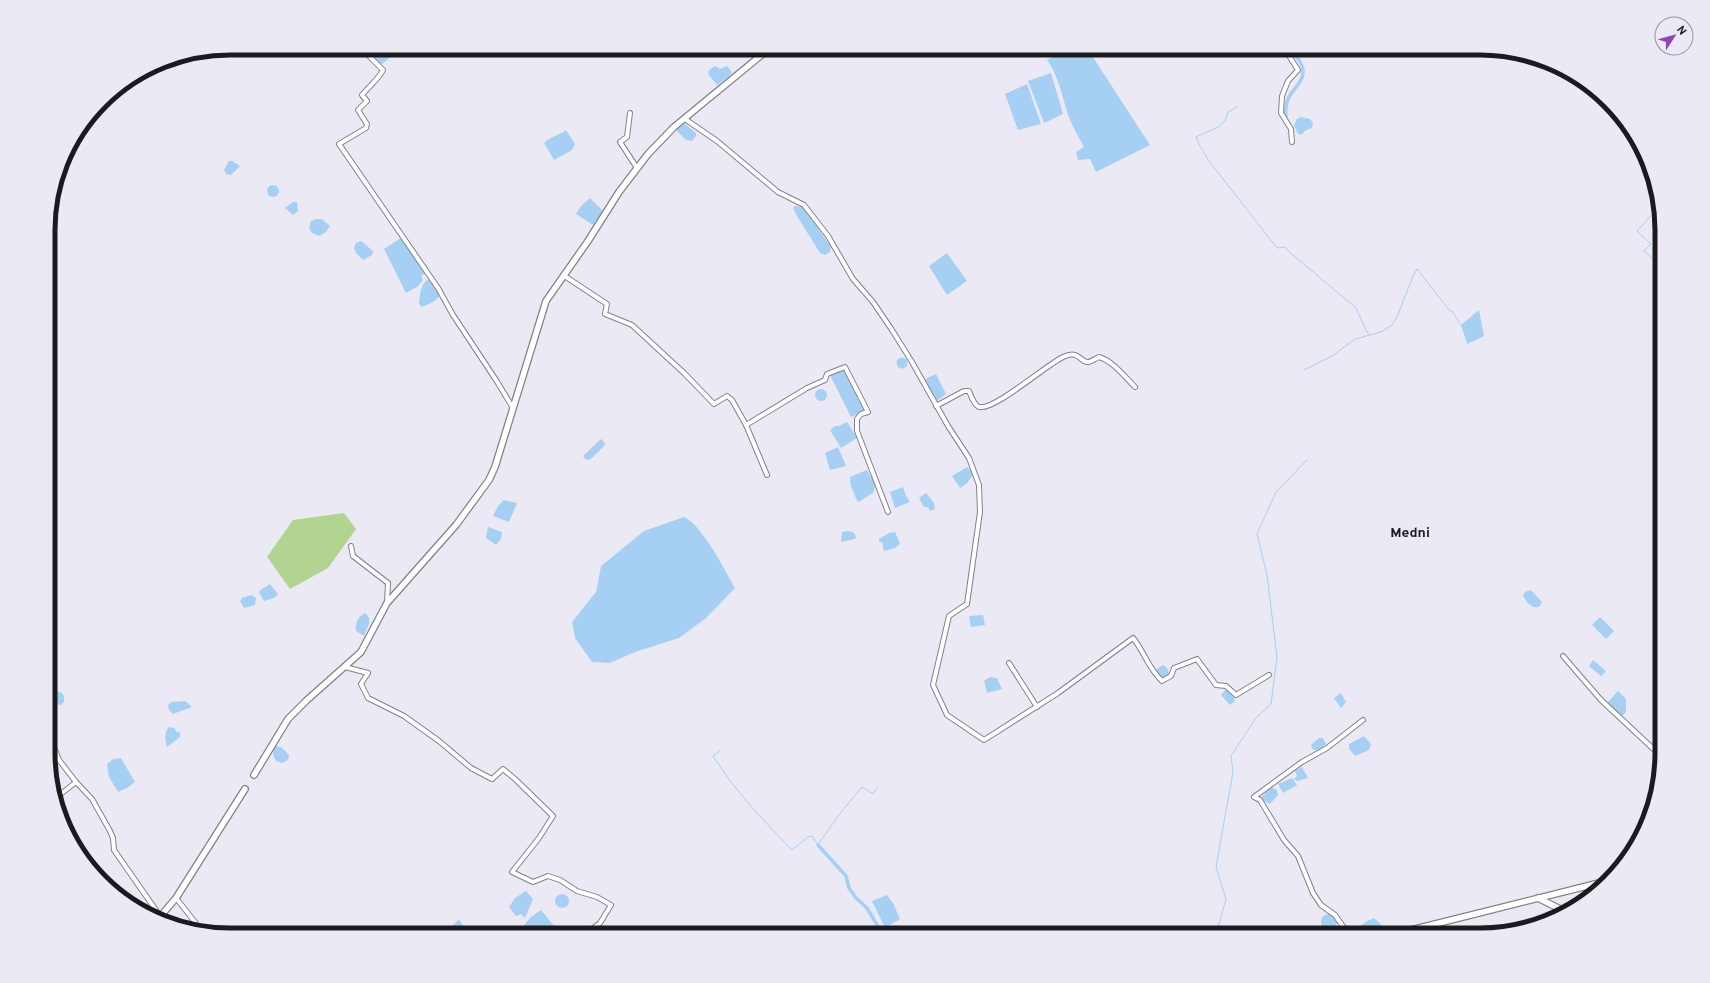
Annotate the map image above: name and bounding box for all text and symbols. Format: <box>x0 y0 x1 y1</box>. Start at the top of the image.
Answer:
north arrow <box>1654 16 1694 56</box>
text: N <box>1673 23 1689 38</box>
district label: Medni <box>1390 525 1430 542</box>

